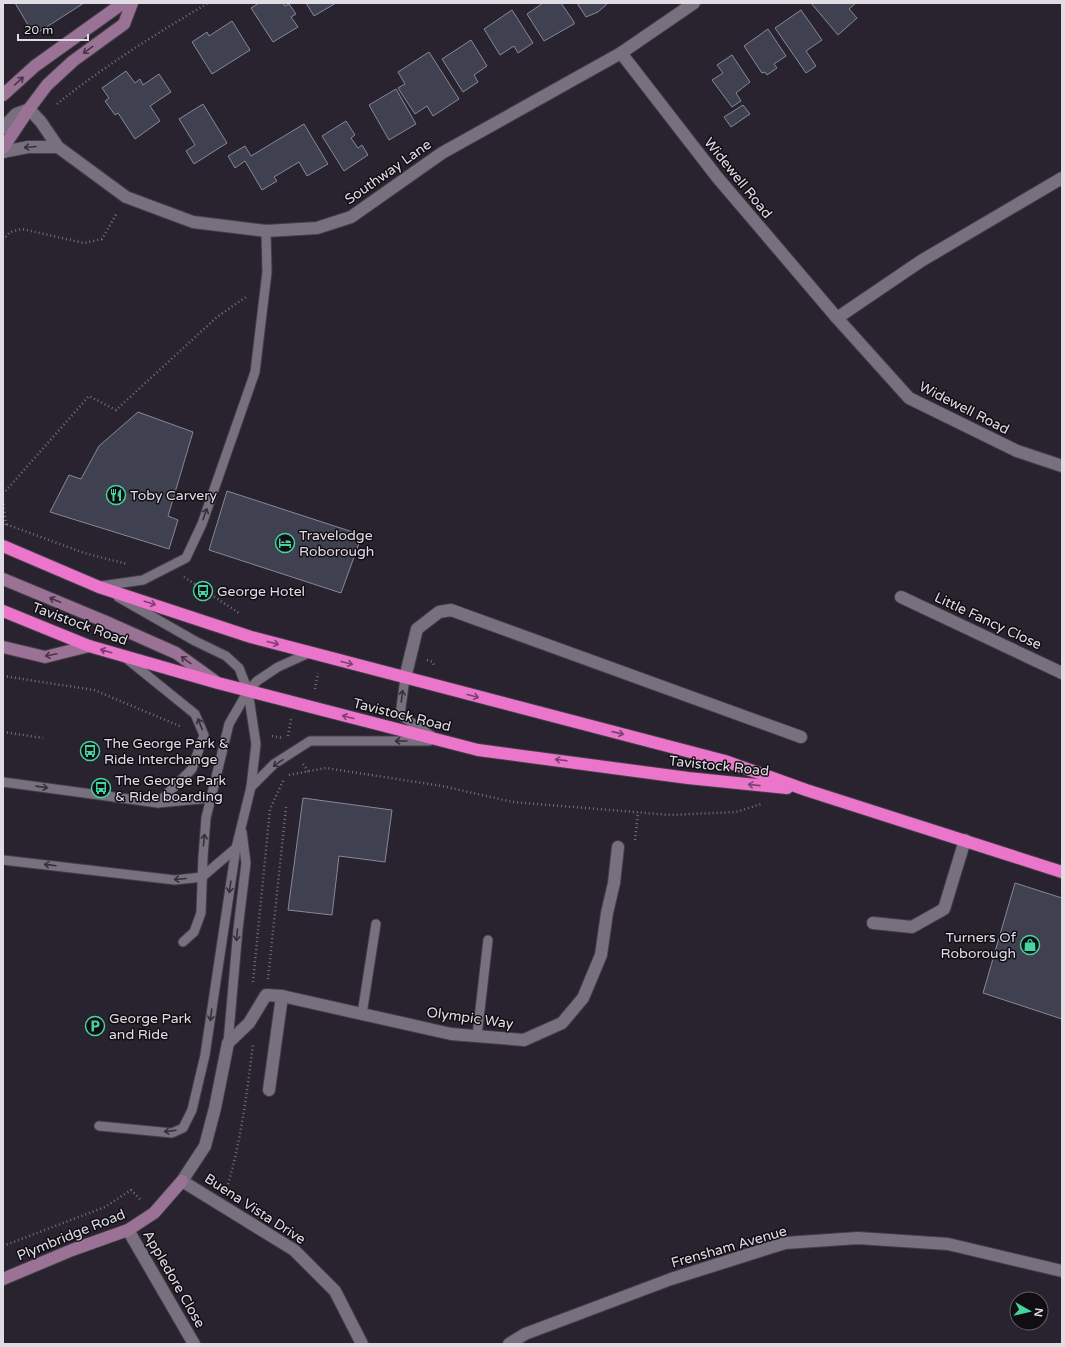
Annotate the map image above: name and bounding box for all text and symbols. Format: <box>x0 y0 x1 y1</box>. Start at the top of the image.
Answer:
scale bar <box>18 16 88 42</box>
text: 20 m <box>24 23 53 37</box>
one-way arrow <box>83 46 94 54</box>
one-way arrow <box>14 76 24 85</box>
street label: Widewell Road <box>700 134 776 222</box>
street label: Southway Lane <box>341 136 435 208</box>
one-way arrow <box>24 144 37 151</box>
street label: Widewell Road <box>916 378 1012 438</box>
restaurant icon: Toby Carvery <box>105 484 127 506</box>
place label: Toby Carvery <box>130 487 218 504</box>
one-way arrow <box>202 507 209 520</box>
place label: Travelodge Roborough <box>299 527 374 560</box>
hotel icon: Travelodge Roborough <box>274 532 296 554</box>
bus stop icon: George Hotel <box>192 580 214 602</box>
place label: George Hotel <box>217 583 305 600</box>
street label: Little Fancy Close <box>932 589 1044 653</box>
one-way arrow <box>50 596 62 603</box>
street label: Tavistock Road <box>30 599 130 649</box>
one-way arrow <box>143 600 155 608</box>
one-way arrow <box>266 640 279 648</box>
one-way arrow <box>100 647 113 654</box>
one-way arrow <box>45 652 58 660</box>
one-way arrow <box>181 656 192 664</box>
one-way arrow <box>340 660 353 667</box>
one-way arrow <box>399 690 406 703</box>
one-way arrow <box>466 692 479 700</box>
street label: Tavistock Road <box>351 695 453 735</box>
one-way arrow <box>342 713 355 720</box>
one-way arrow <box>195 719 203 731</box>
one-way arrow <box>611 729 624 737</box>
place label: The George Park & Ride Interchange <box>104 735 229 768</box>
one-way arrow <box>395 737 408 745</box>
bus stop icon: The George Park & Ride Interchange <box>79 740 101 762</box>
street label: Tavistock Road <box>668 752 770 780</box>
one-way arrow <box>555 757 568 764</box>
one-way arrow <box>272 759 283 767</box>
place label: The George Park & Ride boarding <box>115 772 226 805</box>
bus stop icon: The George Park & Ride boarding <box>90 777 112 799</box>
one-way arrow <box>748 781 761 789</box>
one-way arrow <box>35 783 48 791</box>
one-way arrow <box>201 834 208 847</box>
one-way arrow <box>44 862 57 869</box>
one-way arrow <box>174 875 187 883</box>
one-way arrow <box>226 880 234 893</box>
one-way arrow <box>234 928 241 941</box>
place label: Turners Of Roborough <box>941 929 1017 962</box>
shop icon: Turners Of Roborough <box>1019 934 1041 956</box>
street label: Olympic Way <box>426 1004 515 1033</box>
one-way arrow <box>207 1008 215 1021</box>
place label: George Park and Ride <box>109 1010 192 1043</box>
parking icon: George Park and Ride <box>84 1015 106 1037</box>
one-way arrow <box>164 1128 177 1135</box>
street label: Buena Vista Drive <box>201 1170 309 1248</box>
street label: Plymbridge Road <box>14 1206 128 1264</box>
street label: Frensham Avenue <box>669 1222 789 1272</box>
street label: Appledore Close <box>139 1227 209 1331</box>
north arrow <box>1009 1291 1049 1331</box>
text: N <box>1031 1307 1045 1318</box>

